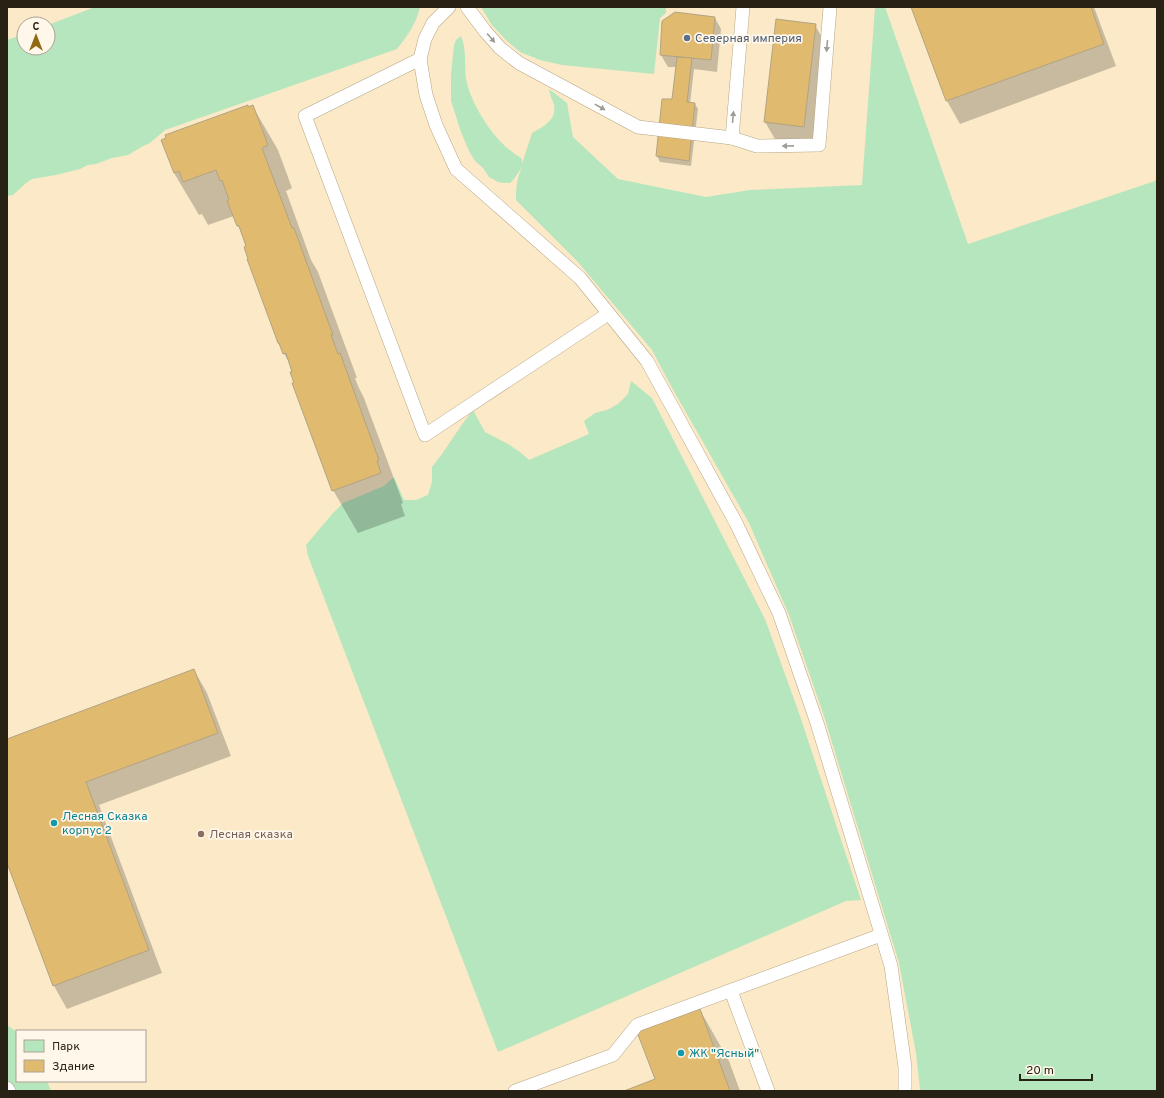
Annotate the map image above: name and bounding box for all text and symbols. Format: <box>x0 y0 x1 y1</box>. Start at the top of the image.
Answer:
north arrow <box>16 16 56 56</box>
text: С <box>32 20 40 34</box>
place label: Северная империя <box>695 31 802 47</box>
one-way arrow <box>486 33 495 43</box>
marker: Северная империя <box>682 33 692 43</box>
one-way arrow <box>823 40 830 52</box>
one-way arrow <box>594 103 606 110</box>
one-way arrow <box>730 111 737 123</box>
one-way arrow <box>781 143 794 149</box>
place label: Лесная Сказка корпус 2 <box>62 809 148 839</box>
marker: Лесная Сказка корпус 2 <box>49 818 59 828</box>
place label: Лесная сказка <box>209 827 293 843</box>
marker: Лесная сказка <box>196 829 206 839</box>
legend <box>16 1030 146 1082</box>
text: Парк <box>52 1039 80 1055</box>
place label: ЖК "Ясный" <box>689 1046 759 1062</box>
marker: ЖК "Ясный" <box>676 1048 686 1058</box>
scale bar <box>1020 1056 1092 1082</box>
text: Здание <box>52 1059 95 1075</box>
text: 20 m <box>1026 1063 1054 1079</box>

